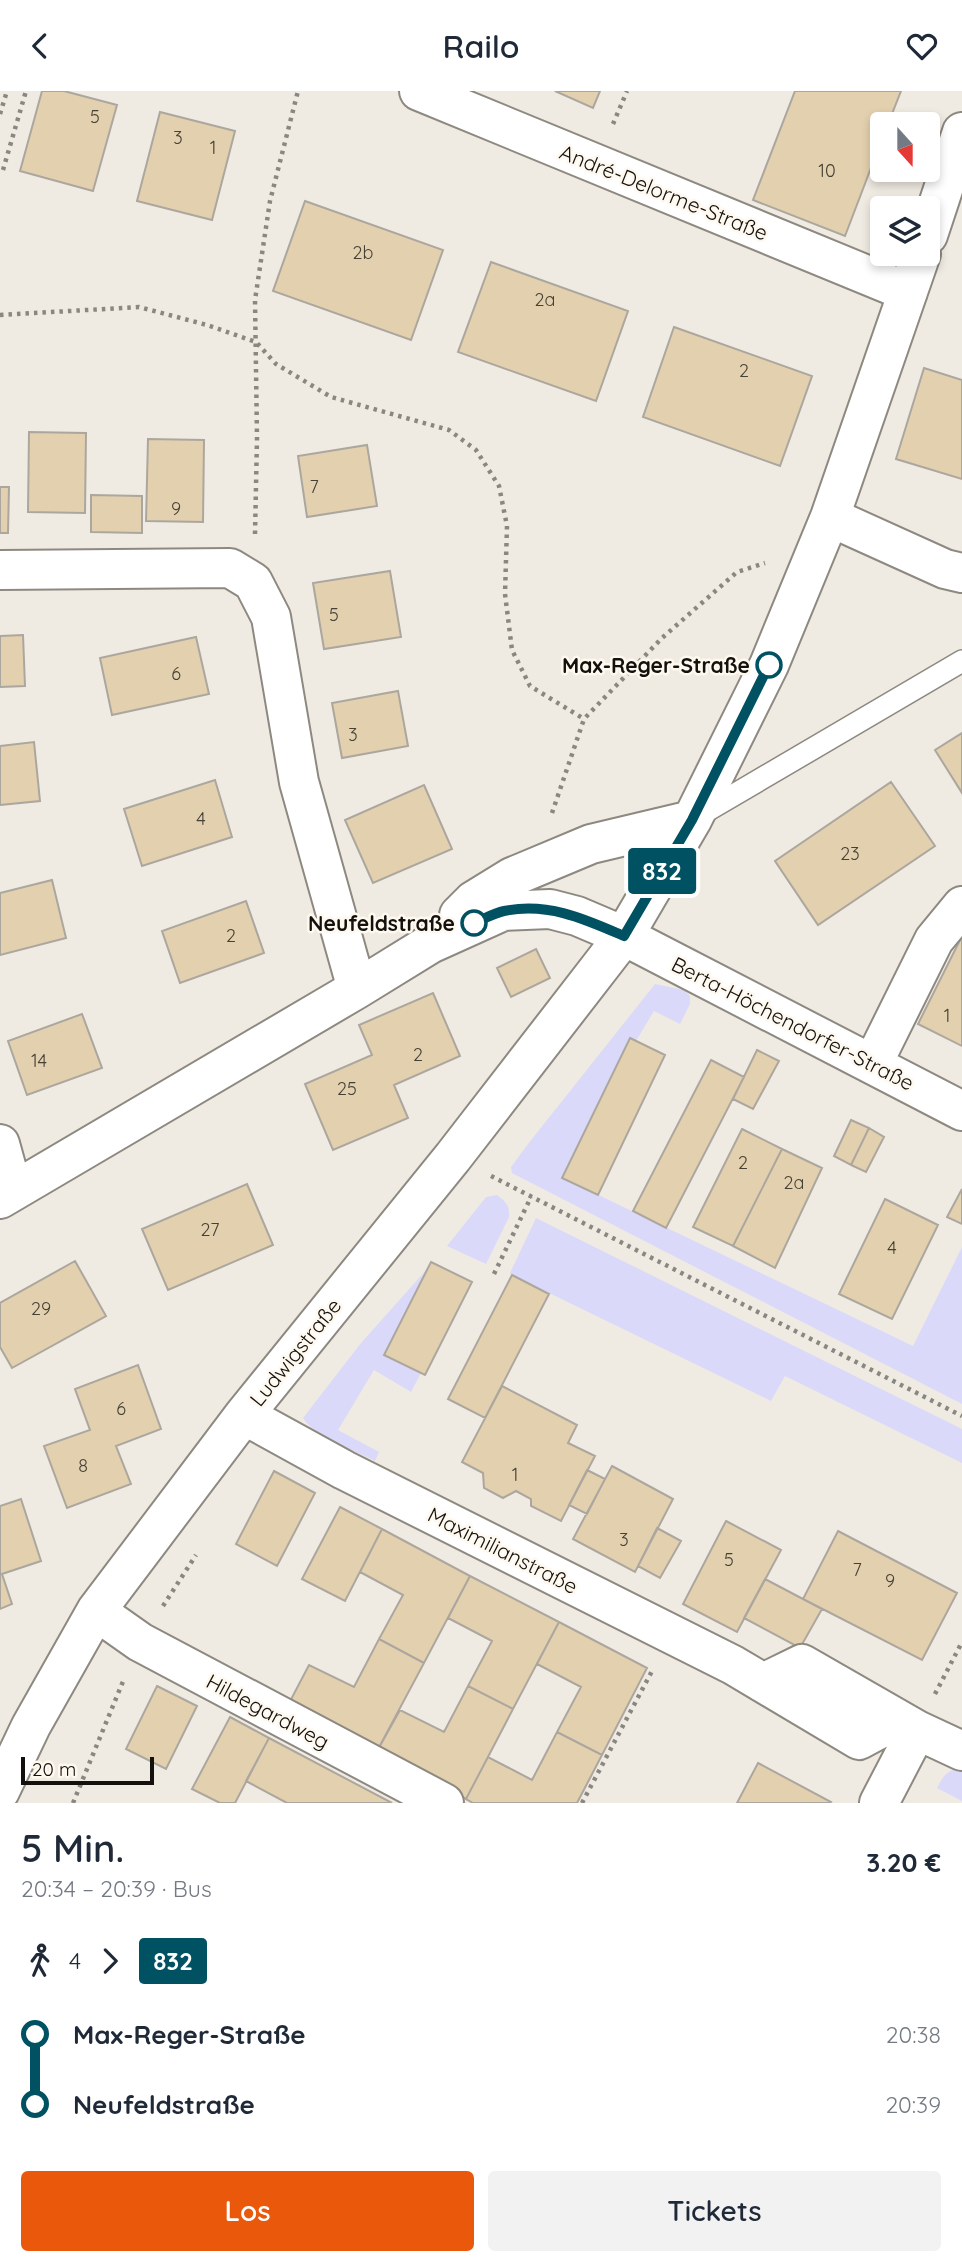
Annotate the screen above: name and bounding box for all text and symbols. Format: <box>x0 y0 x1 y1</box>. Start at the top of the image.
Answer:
text: Railo <box>443 26 519 66</box>
icon: back <box>21 27 59 65</box>
icon: heart <box>903 27 941 65</box>
house number: 5 <box>90 105 100 128</box>
north arrow <box>870 112 940 182</box>
map controls <box>870 112 940 266</box>
house number: 3 <box>173 126 183 149</box>
house number: 1 <box>210 136 216 159</box>
street label: André-Delorme-Straße <box>556 138 772 246</box>
house number: 10 <box>818 159 836 182</box>
button: layers <box>870 196 940 266</box>
house number: 2b <box>353 241 374 264</box>
house number: 2a <box>535 288 555 311</box>
house number: 2 <box>739 359 749 382</box>
house number: 7 <box>309 475 319 498</box>
house number: 9 <box>171 497 181 520</box>
house number: 5 <box>329 603 339 626</box>
place label: Max-Reger-Straße <box>562 652 750 678</box>
marker: Max-Reger-Straße <box>756 652 782 678</box>
house number: 6 <box>171 662 181 685</box>
house number: 3 <box>348 723 358 746</box>
house number: 4 <box>196 807 206 830</box>
house number: 23 <box>840 842 860 865</box>
line badge: 832 <box>622 848 702 894</box>
text: 832 <box>642 856 682 886</box>
place label: Neufeldstraße <box>308 910 455 936</box>
marker: Neufeldstraße <box>461 910 487 936</box>
house number: 2 <box>226 924 236 947</box>
street label: Berta-Höchendorfer-Straße <box>667 950 919 1096</box>
house number: 1 <box>944 1004 950 1027</box>
house number: 2 <box>413 1043 423 1066</box>
house number: 14 <box>31 1049 47 1072</box>
house number: 25 <box>337 1077 357 1100</box>
house number: 2 <box>738 1151 748 1174</box>
house number: 2a <box>784 1171 804 1194</box>
house number: 27 <box>201 1218 219 1241</box>
house number: 4 <box>887 1236 897 1259</box>
street label: Ludwigstraße <box>244 1293 346 1411</box>
house number: 29 <box>31 1297 51 1320</box>
house number: 6 <box>116 1397 126 1420</box>
house number: 8 <box>78 1454 88 1477</box>
house number: 1 <box>512 1463 518 1486</box>
street label: Maximilianstraße <box>424 1501 582 1599</box>
house number: 3 <box>619 1528 629 1551</box>
house number: 5 <box>724 1548 734 1571</box>
house number: 7 <box>852 1558 862 1581</box>
house number: 9 <box>885 1569 895 1592</box>
street label: Hildegardweg <box>202 1668 334 1754</box>
scale bar <box>21 1754 154 1786</box>
text: 20 m <box>32 1757 76 1781</box>
text: 5 Min. <box>21 1824 124 1872</box>
text: 3.20 € <box>866 1846 941 1879</box>
text: 20:34 – 20:39 · Bus <box>21 1874 212 1903</box>
icon: walk <box>21 1942 59 1980</box>
icon: forward <box>91 1942 129 1980</box>
text: 4 <box>69 1946 81 1975</box>
text: 832 <box>153 1946 193 1976</box>
text: Max-Reger-Straße <box>73 2018 306 2051</box>
text: 20:38 <box>886 2020 941 2049</box>
text: Neufeldstraße <box>73 2088 255 2121</box>
text: 20:39 <box>885 2090 941 2119</box>
button: Los <box>21 2171 474 2251</box>
button: Tickets <box>488 2171 941 2251</box>

